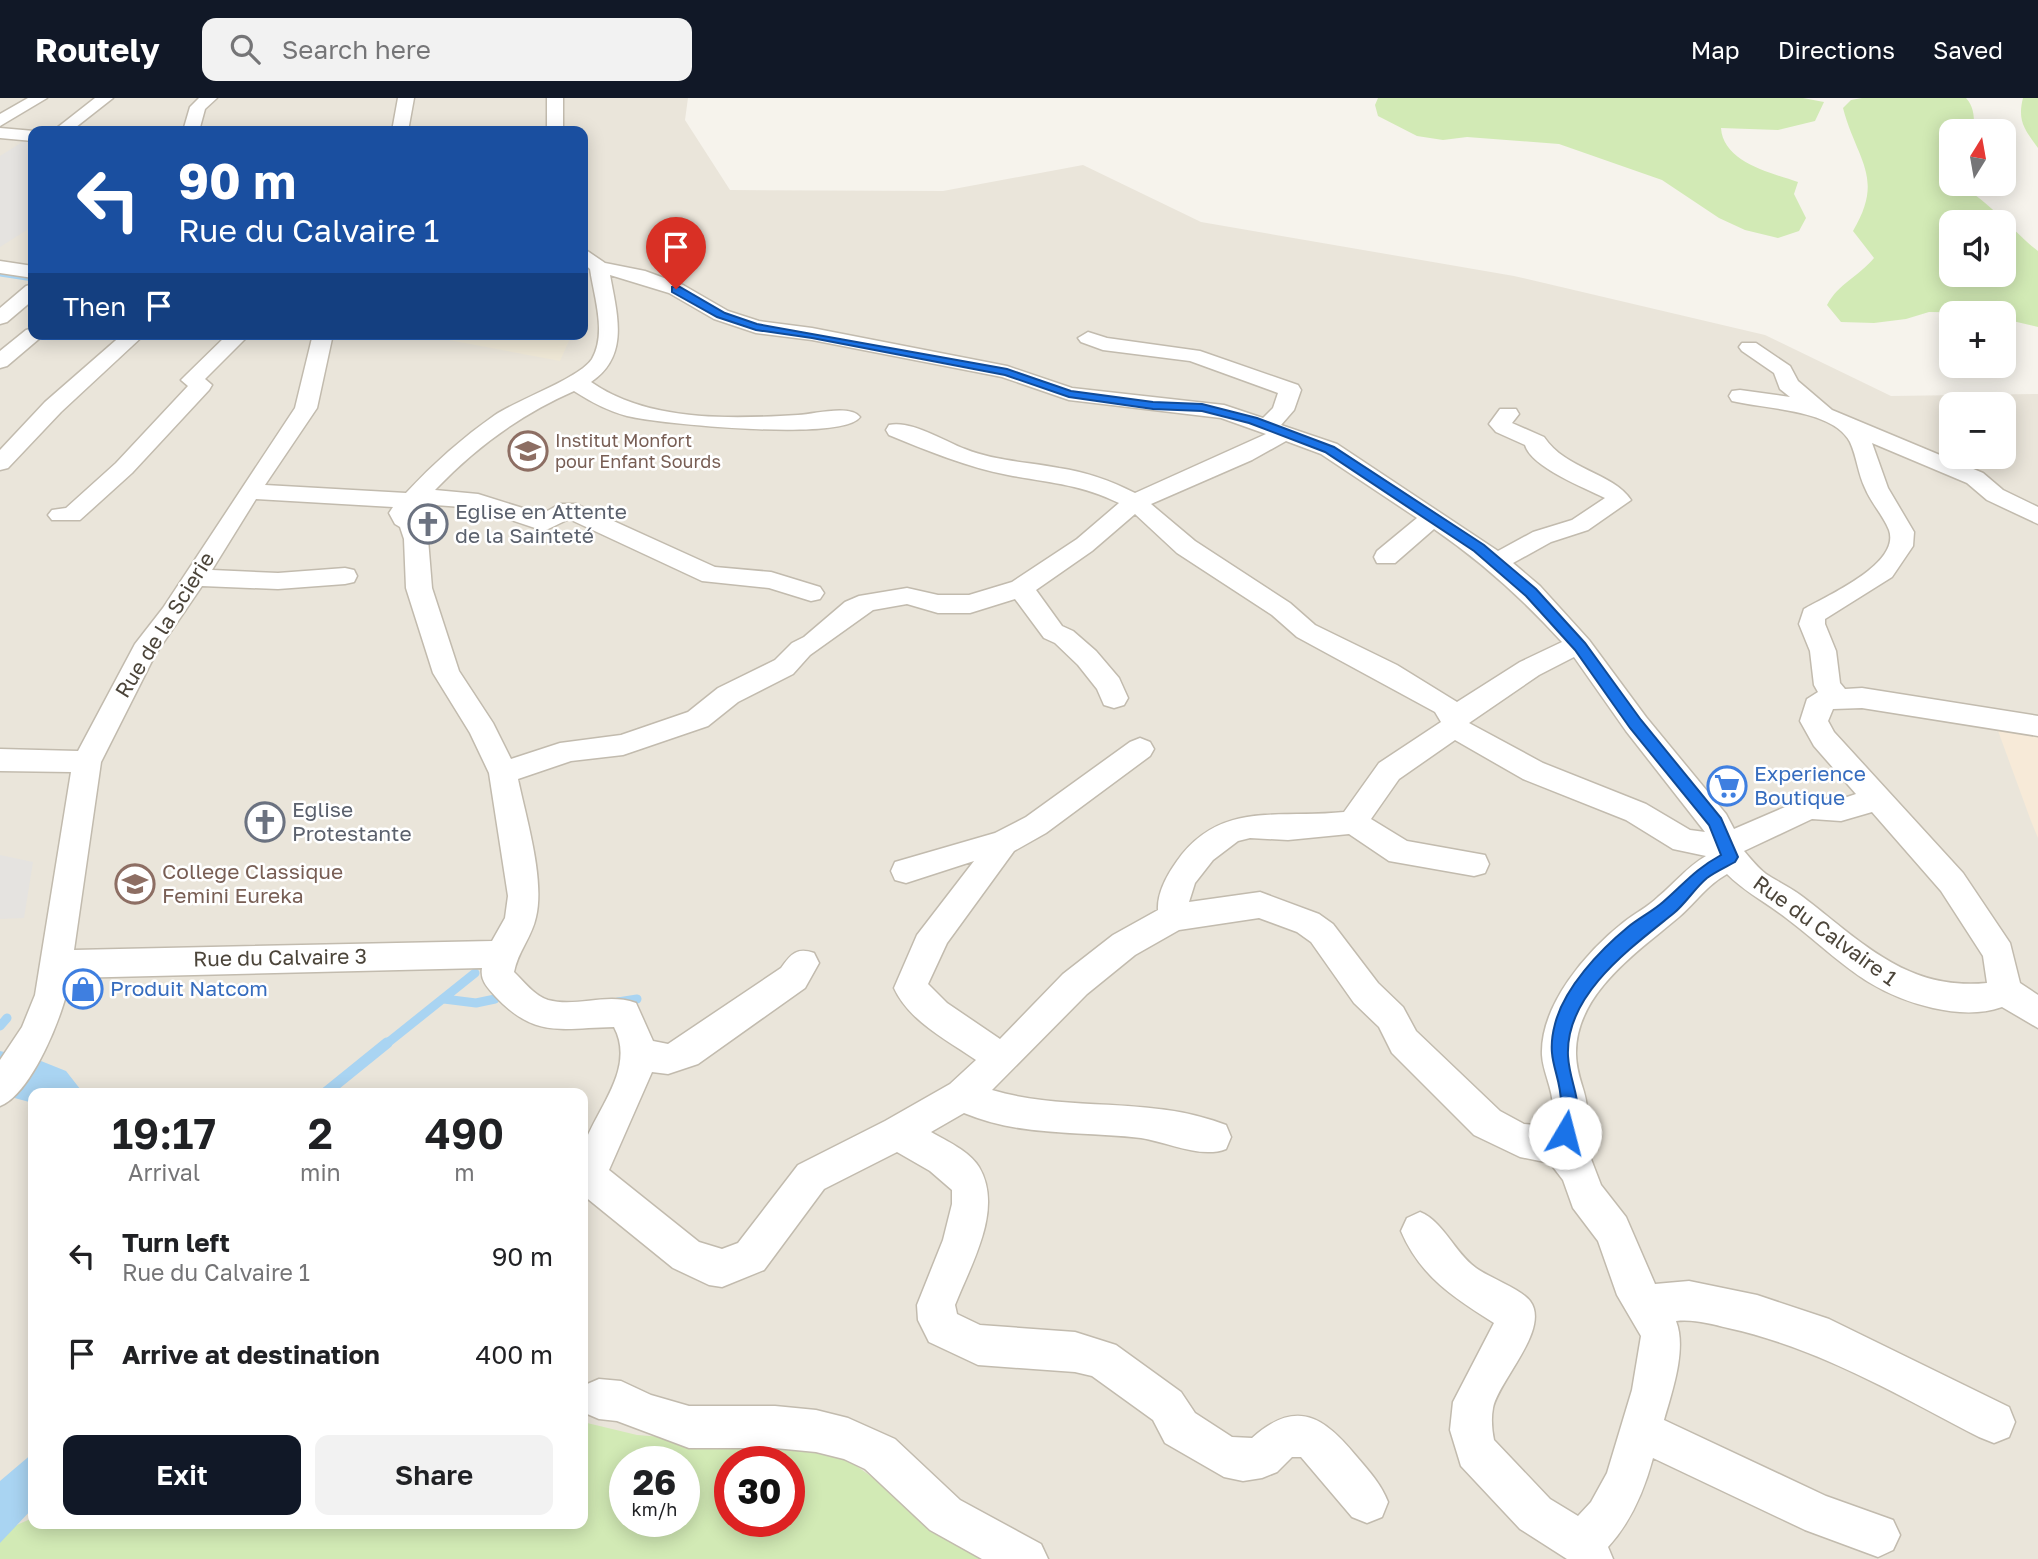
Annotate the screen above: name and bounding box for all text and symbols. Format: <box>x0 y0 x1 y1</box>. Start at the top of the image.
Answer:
search box <box>202 18 692 81</box>
text: Routely <box>35 30 160 69</box>
icon: search <box>226 30 264 68</box>
text: Search here <box>282 34 431 65</box>
text: Map <box>1691 35 1740 64</box>
text: Directions <box>1778 35 1895 64</box>
text: Saved <box>1933 35 2003 64</box>
north arrow <box>1939 119 2016 196</box>
map controls <box>1939 119 2016 469</box>
text: 90 m <box>178 151 296 210</box>
icon: left <box>63 154 154 245</box>
button: sound <box>1939 210 2016 287</box>
text: Rue du Calvaire 1 <box>178 211 439 249</box>
pin <box>646 217 706 289</box>
icon: arrive <box>657 228 695 266</box>
icon: arrive <box>140 287 178 325</box>
text: Then <box>63 291 126 322</box>
button: + <box>1939 301 2016 378</box>
button: − <box>1939 392 2016 469</box>
place label: Institut Monfort pour Enfant Sourds <box>555 429 721 472</box>
school or university icon: Institut Monfort pour Enfant Sourds <box>507 430 549 472</box>
place label: Eglise en Attente de la Sainteté <box>455 498 627 548</box>
church icon: Eglise en Attente de la Sainteté <box>407 503 449 545</box>
street label: Rue de la Scierie <box>109 547 219 702</box>
place label: Experience Boutique <box>1754 760 1866 810</box>
supermarket icon: Experience Boutique <box>1706 765 1748 807</box>
place label: Eglise Protestante <box>292 796 412 846</box>
church icon: Eglise Protestante <box>244 801 286 843</box>
place label: College Classique Femini Eureka <box>162 858 343 908</box>
school or university icon: College Classique Femini Eureka <box>114 863 156 905</box>
street label: Rue du Calvaire 1 <box>1749 869 1903 991</box>
street label: Rue du Calvaire 3 <box>193 942 367 972</box>
shop icon: Produit Natcom <box>62 968 104 1010</box>
place label: Produit Natcom <box>110 975 268 1001</box>
position arrow <box>1528 1096 1602 1170</box>
text: 19:17 <box>112 1108 216 1158</box>
text: 2 <box>308 1108 333 1158</box>
text: 490 <box>425 1108 504 1158</box>
text: Arrival <box>128 1158 200 1186</box>
text: min <box>300 1158 341 1186</box>
text: m <box>454 1158 475 1186</box>
text: Turn left <box>122 1227 230 1258</box>
icon: left <box>63 1237 101 1275</box>
text: 90 m <box>492 1241 553 1272</box>
text: Rue du Calvaire 1 <box>122 1258 310 1286</box>
icon: arrive <box>63 1335 101 1373</box>
text: Arrive at destination <box>122 1339 380 1370</box>
text: 400 m <box>475 1339 553 1370</box>
button: Exit <box>63 1435 301 1515</box>
button: Share <box>315 1435 553 1515</box>
speed limit sign: 30 <box>714 1446 805 1537</box>
text: 26 <box>633 1461 676 1503</box>
text: km/h <box>632 1498 677 1520</box>

